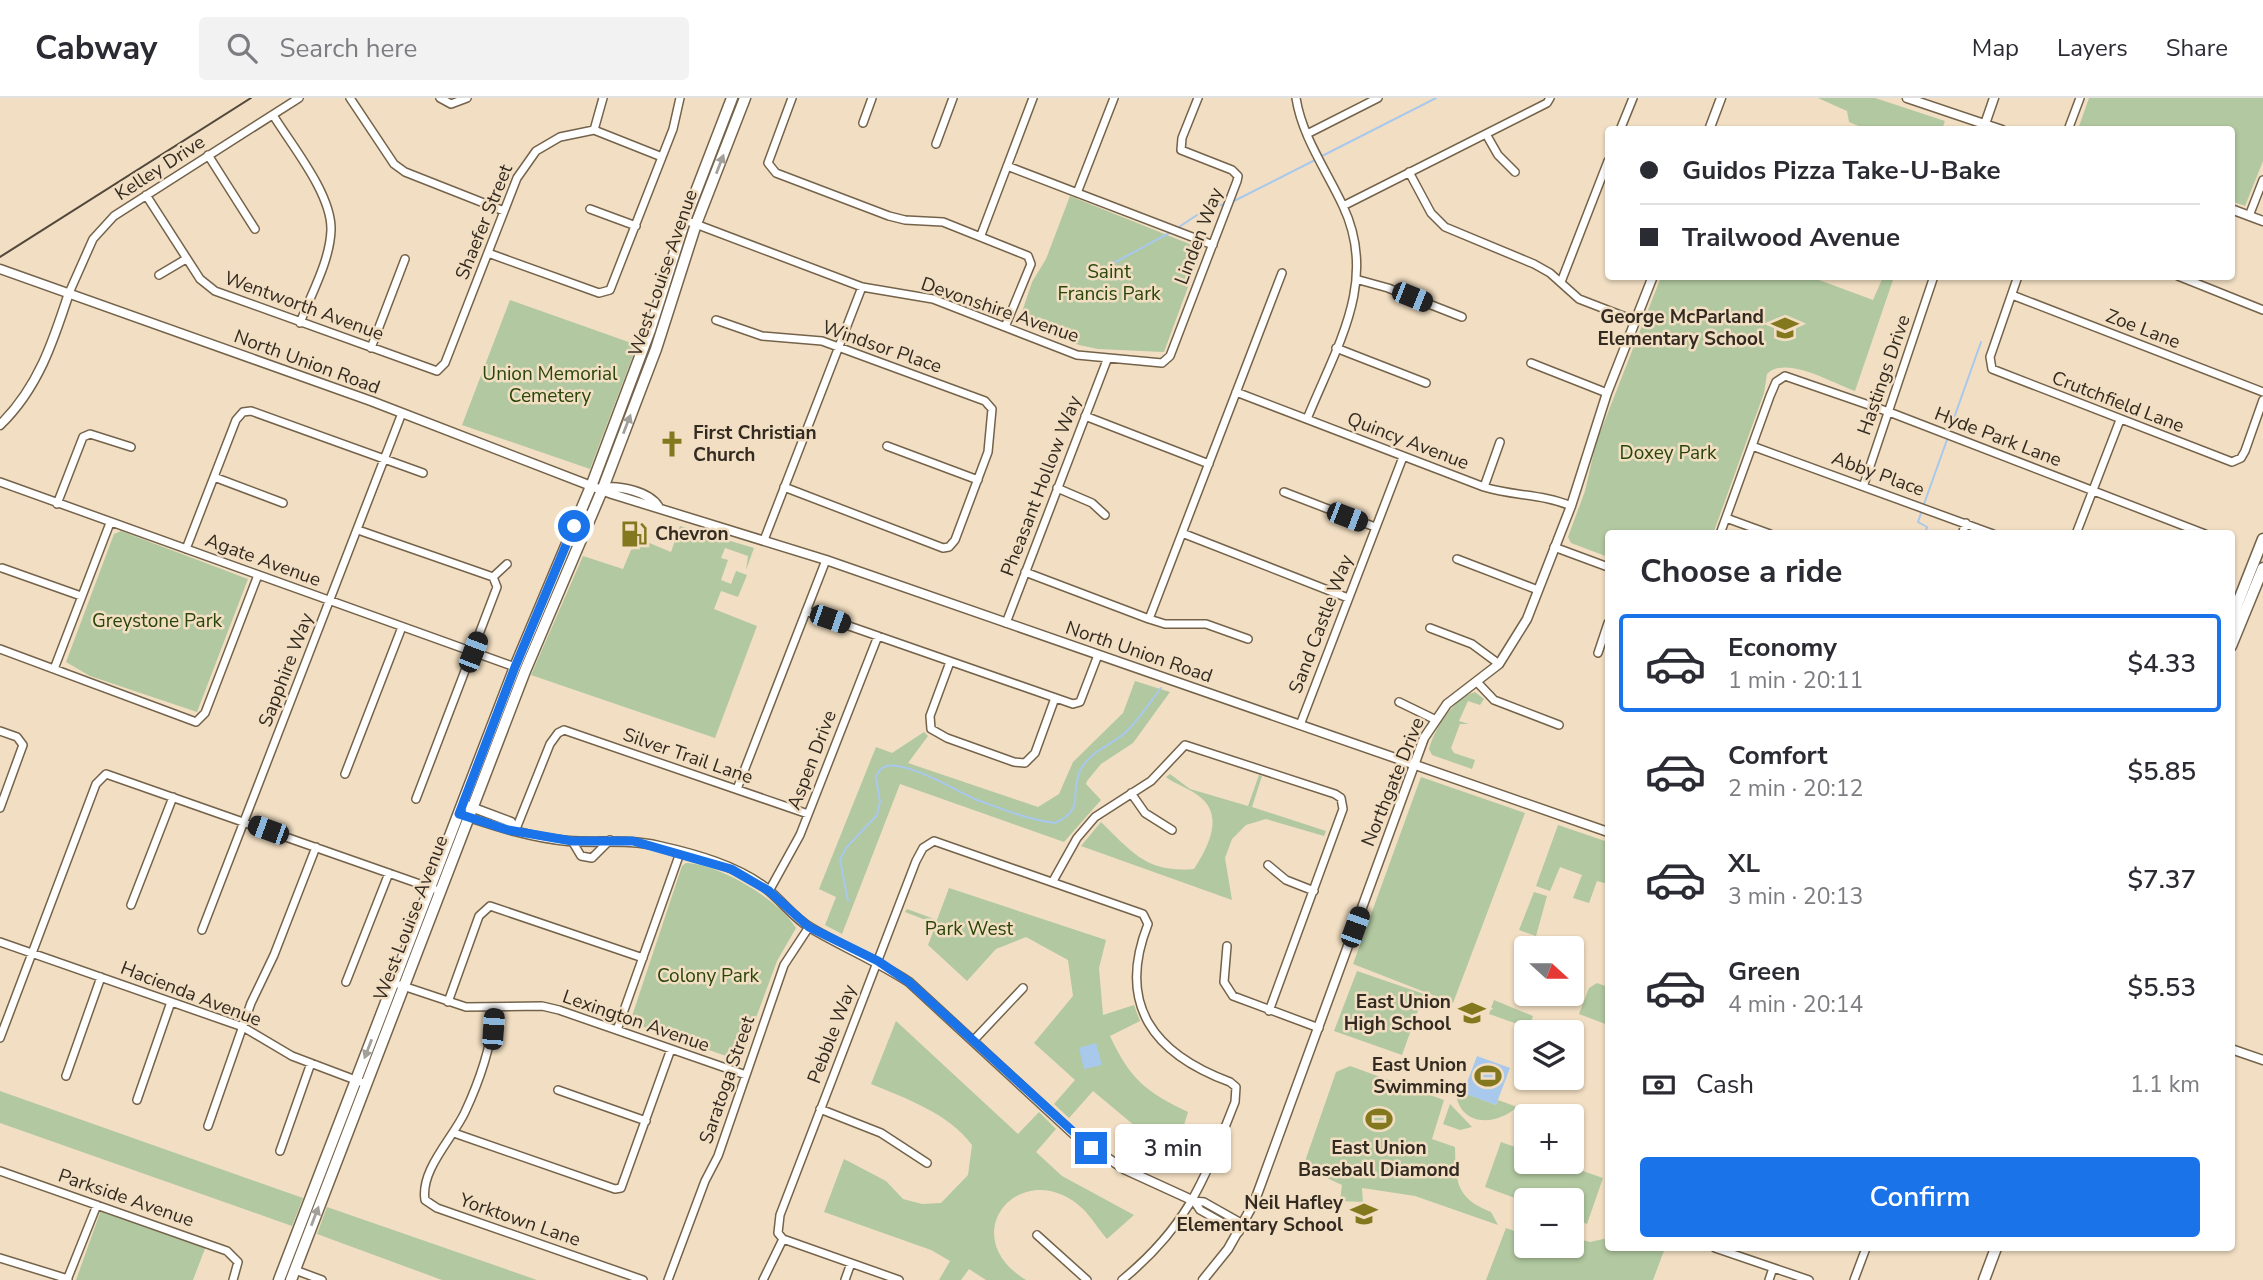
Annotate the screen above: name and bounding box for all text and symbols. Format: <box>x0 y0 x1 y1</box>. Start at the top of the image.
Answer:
search box <box>199 17 689 80</box>
text: Cabway <box>35 26 157 71</box>
icon: search <box>223 29 261 67</box>
text: Search here <box>279 31 417 66</box>
text: Map <box>1972 32 2019 64</box>
text: Layers <box>2057 32 2128 64</box>
text: Share <box>2166 32 2228 64</box>
street label: Kelley Drive <box>110 129 210 207</box>
one-way arrow <box>714 153 725 174</box>
text: Guidos Pizza Take-U-Bake <box>1682 153 2001 188</box>
street label: Shaefer Street <box>449 160 519 284</box>
street label: Linden Way <box>1169 184 1229 288</box>
street label: West Louise Avenue <box>622 186 704 360</box>
text: Trailwood Avenue <box>1682 220 1900 255</box>
park label: Saint Francis Park <box>1058 259 1161 307</box>
street label: Wentworth Avenue <box>221 265 387 347</box>
street label: Devonshire Avenue <box>917 271 1083 349</box>
car <box>1389 279 1436 315</box>
street label: Zoe Lane <box>2102 303 2184 355</box>
place label: George McParland Elementary School <box>1597 304 1764 352</box>
street label: Hastings Drive <box>1851 311 1917 439</box>
school or university icon: George McParland Elementary School <box>1770 313 1800 343</box>
street label: Windsor Place <box>819 314 945 380</box>
street label: North Union Road <box>230 323 384 401</box>
park label: Union Memorial Cemetery <box>482 361 618 409</box>
street label: Crutchfield Lane <box>2048 365 2188 439</box>
street label: Pheasant Hollow Way <box>995 392 1088 580</box>
street label: Hyde Park Lane <box>1931 401 2065 473</box>
street label: Quincy Avenue <box>1343 406 1473 476</box>
one-way arrow <box>622 414 633 435</box>
place label: First Christian Church <box>693 420 817 468</box>
church icon: First Christian Church <box>657 429 687 459</box>
park label: Doxey Park <box>1620 440 1717 466</box>
street label: Abby Place <box>1828 445 1928 503</box>
car <box>1324 500 1371 534</box>
route start <box>558 510 590 542</box>
fuel station icon: Chevron <box>619 519 649 549</box>
place label: Chevron <box>655 521 729 547</box>
street label: Agate Avenue <box>202 527 324 593</box>
text: Choose a ride <box>1640 550 1842 593</box>
street label: Sand Castle Way <box>1283 551 1360 697</box>
car <box>807 602 854 636</box>
park label: Greystone Park <box>92 608 222 634</box>
street label: Sapphire Way <box>252 609 320 731</box>
street label: North Union Road <box>1062 615 1216 689</box>
car <box>456 629 491 675</box>
text: Economy <box>1728 630 1837 665</box>
icon: car <box>1644 632 1707 695</box>
text: $4.33 <box>2127 646 2196 681</box>
text: 1 min · 20:11 <box>1728 665 1863 696</box>
street label: Aspen Drive <box>781 706 843 814</box>
street label: Northgate Drive <box>1355 714 1431 850</box>
street label: Silver Trail Lane <box>620 722 756 790</box>
text: Comfort <box>1728 738 1828 773</box>
icon: car <box>1644 740 1707 803</box>
text: $5.85 <box>2127 754 2196 789</box>
text: 2 min · 20:12 <box>1728 773 1863 804</box>
car <box>245 813 292 847</box>
street label: West Louise Avenue <box>367 832 455 1004</box>
text: XL <box>1728 846 1760 881</box>
icon: car <box>1644 848 1707 911</box>
text: $7.37 <box>2127 862 2196 897</box>
text: 3 min · 20:13 <box>1728 881 1863 912</box>
car <box>1338 904 1373 950</box>
park label: Park West <box>925 916 1014 942</box>
north arrow <box>1514 936 1584 1006</box>
map controls <box>1514 936 1584 1258</box>
text: Green <box>1728 954 1801 989</box>
street label: Hacienda Avenue <box>117 955 265 1033</box>
icon: car <box>1644 956 1707 1019</box>
park label: Colony Park <box>657 963 760 989</box>
text: $5.53 <box>2127 970 2196 1005</box>
street label: Pebble Way <box>801 981 863 1087</box>
street label: Lexington Avenue <box>559 984 713 1058</box>
place label: East Union High School <box>1344 989 1451 1037</box>
text: 4 min · 20:14 <box>1728 989 1863 1020</box>
school or university icon: East Union High School <box>1457 998 1487 1028</box>
car <box>482 1007 505 1051</box>
street label: Saratoga Street <box>693 1012 761 1147</box>
button: layers <box>1514 1020 1584 1090</box>
one-way arrow <box>362 1038 373 1059</box>
place label: East Union Swimming <box>1372 1052 1467 1100</box>
sports icon: East Union Swimming <box>1473 1061 1503 1091</box>
icon: cash <box>1640 1066 1678 1104</box>
text: Cash <box>1696 1067 1754 1102</box>
text: 1.1 km <box>2130 1069 2200 1100</box>
sports icon: East Union Baseball Diamond <box>1364 1104 1394 1134</box>
button: + <box>1514 1104 1584 1174</box>
callout: 3 min <box>1116 1124 1231 1172</box>
route end <box>1075 1132 1107 1164</box>
text: 3 min <box>1144 1133 1202 1164</box>
place label: East Union Baseball Diamond <box>1298 1135 1460 1183</box>
button: Confirm <box>1640 1157 2200 1237</box>
street label: Parkside Avenue <box>55 1163 197 1233</box>
street label: Yorktown Lane <box>455 1187 584 1253</box>
button: − <box>1514 1188 1584 1258</box>
place label: Neil Hafley Elementary School <box>1176 1190 1344 1238</box>
school or university icon: Neil Hafley Elementary School <box>1349 1199 1379 1229</box>
one-way arrow <box>310 1206 321 1227</box>

